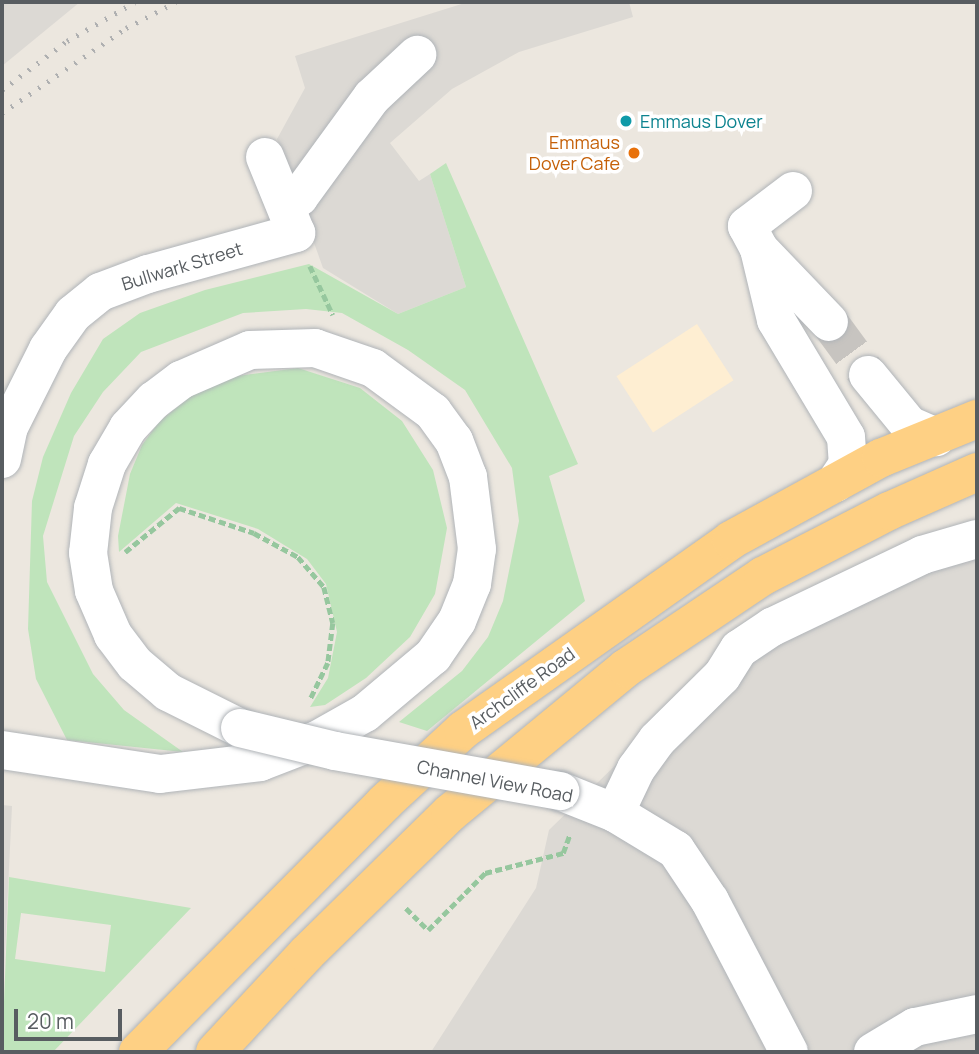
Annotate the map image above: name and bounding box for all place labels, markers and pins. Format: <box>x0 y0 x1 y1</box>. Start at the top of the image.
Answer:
place label: Emmaus Dover <box>640 110 763 132</box>
marker: Emmaus Dover <box>618 113 634 129</box>
place label: Emmaus Dover Cafe <box>529 132 620 174</box>
marker: Emmaus Dover Cafe <box>626 145 642 161</box>

